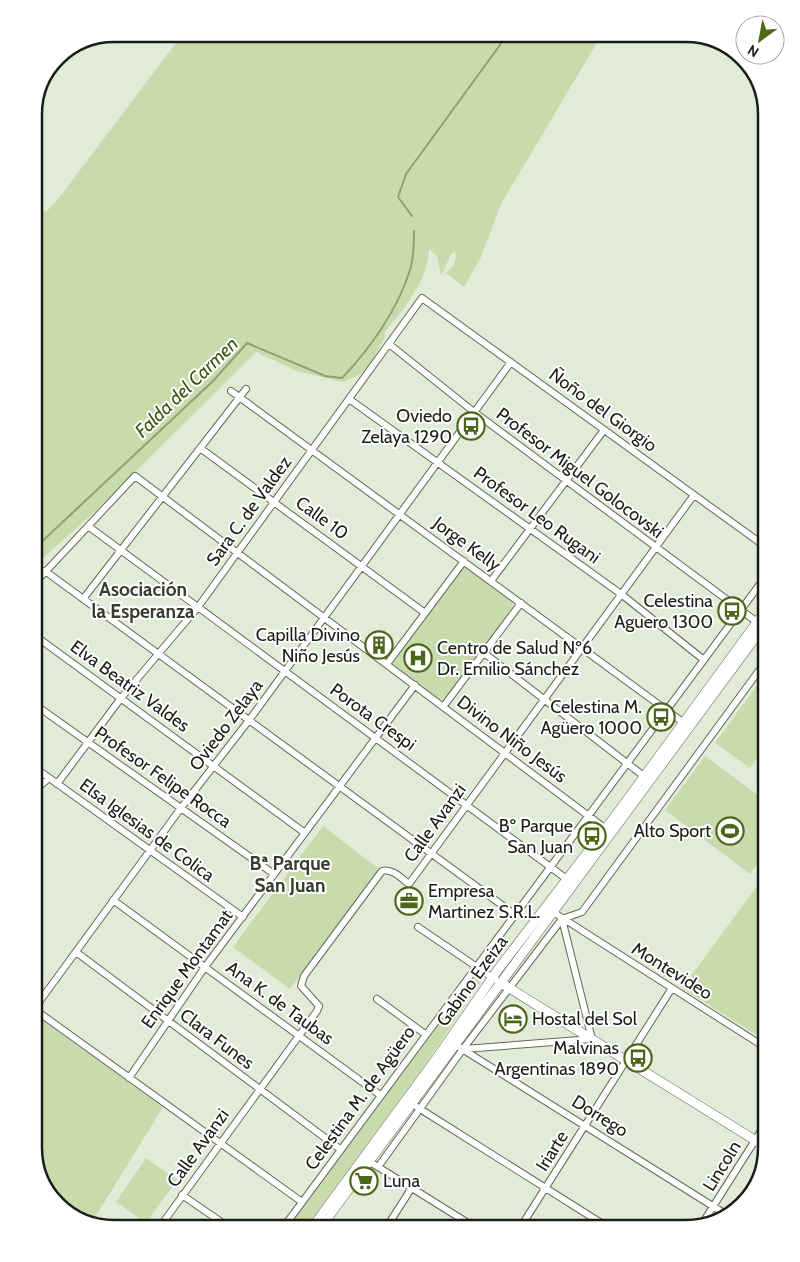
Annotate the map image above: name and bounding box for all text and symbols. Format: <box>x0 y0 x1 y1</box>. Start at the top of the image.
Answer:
north arrow <box>735 15 785 65</box>
text: N <box>744 41 762 61</box>
water label: Falda del Carmen <box>130 332 243 442</box>
street label: Ñoño del Giorgio <box>545 363 661 457</box>
street label: Profesor Miguel Golocovski <box>492 403 668 543</box>
place label: Oviedo Zelaya 1290 <box>361 405 452 448</box>
bus stop icon: Oviedo Zelaya 1290 <box>456 411 486 441</box>
street label: Sara C. de Valdez <box>202 451 296 570</box>
street label: Profesor Leo Rugani <box>469 462 605 568</box>
street label: Calle 10 <box>291 492 353 544</box>
street label: Jorge Kelly <box>428 511 505 576</box>
district label: Asociación la Esperanza <box>92 578 195 623</box>
place label: Celestina Aguero 1300 <box>614 590 713 633</box>
bus stop icon: Celestina Aguero 1300 <box>717 596 747 626</box>
place label: Capilla Divino Niño Jesús <box>256 624 360 667</box>
building icon: Capilla Divino Niño Jesús <box>364 630 394 660</box>
street label: Elva Beatriz Valdes <box>66 635 194 737</box>
place label: Centro de Salud Nº6 Dr. Emilio Sánchez <box>437 637 592 680</box>
hospital icon: Centro de Salud Nº6 Dr. Emilio Sánchez <box>403 643 433 673</box>
street label: Oviedo Zelaya <box>185 675 268 775</box>
street label: Porota Crespi <box>326 678 420 756</box>
street label: Divino Niño Jesús <box>453 691 571 787</box>
place label: Celestina M. Agüero 1000 <box>540 696 642 739</box>
bus stop icon: Celestina M. Agüero 1000 <box>646 702 676 732</box>
street label: Profesor Felipe Rocca <box>90 722 236 833</box>
street label: Elsa Iglesias de Colica <box>75 774 219 887</box>
street label: Calle Avanzi <box>399 779 471 867</box>
place label: Bº Parque San Juan <box>499 815 573 858</box>
sports icon: Alto Sport <box>715 816 745 846</box>
place label: Alto Sport <box>634 820 711 842</box>
bus stop icon: Bº Parque San Juan <box>577 821 607 851</box>
district label: Bª Parque San Juan <box>250 852 331 897</box>
place label: Empresa Martinez S.R.L. <box>428 880 540 923</box>
office icon: Empresa Martinez S.R.L. <box>394 886 424 916</box>
street label: Enrique Montamat <box>137 905 237 1033</box>
street label: Gabino Ezeiza <box>432 931 513 1031</box>
street label: Montevideo <box>628 938 717 1005</box>
street label: Ana K. de Taubas <box>222 957 338 1049</box>
street label: Clara Funes <box>176 1004 258 1074</box>
hotel icon: Hostal del Sol <box>498 1004 528 1034</box>
place label: Hostal del Sol <box>532 1008 638 1030</box>
street label: Celestina M. de Agüero <box>300 1021 420 1174</box>
place label: Malvinas Argentinas 1890 <box>495 1037 619 1080</box>
bus stop icon: Malvinas Argentinas 1890 <box>623 1043 653 1073</box>
street label: Dorrego <box>568 1090 632 1142</box>
street label: Calle Avanzi <box>162 1104 234 1192</box>
street label: Iriarte <box>531 1127 573 1175</box>
street label: Lincoln <box>698 1137 746 1195</box>
supermarket icon: Luna <box>349 1166 379 1196</box>
place label: Luna <box>383 1170 420 1192</box>

